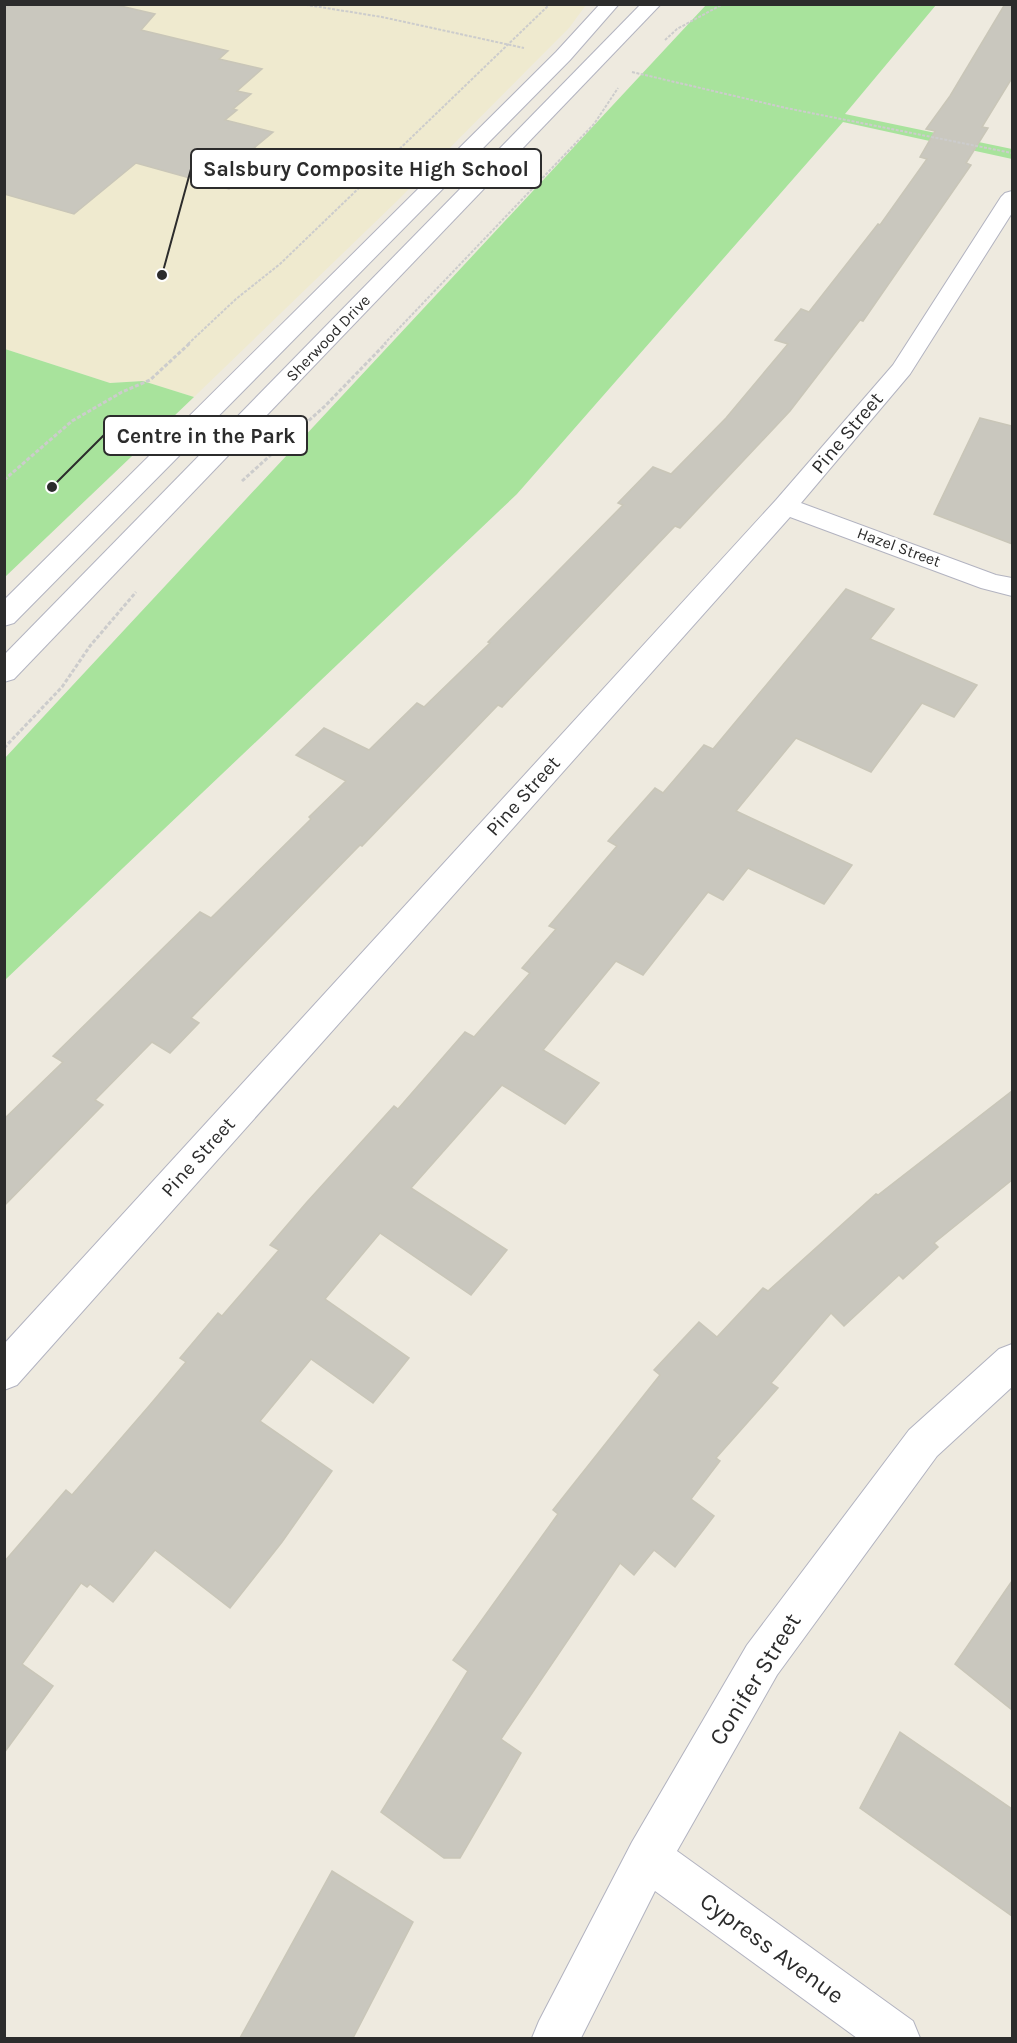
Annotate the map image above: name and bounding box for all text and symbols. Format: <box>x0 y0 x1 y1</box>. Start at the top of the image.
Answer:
callout: Salsbury Composite High School <box>191 149 541 188</box>
text: Salsbury Composite High School <box>203 157 529 181</box>
street label: Sherwood Drive <box>282 291 374 385</box>
street label: Pine Street <box>806 387 888 478</box>
callout: Centre in the Park <box>104 416 307 455</box>
text: Centre in the Park <box>117 424 296 448</box>
street label: Hazel Street <box>855 523 943 571</box>
street label: Pine Street <box>481 751 565 840</box>
street label: Pine Street <box>156 1112 240 1201</box>
street label: Conifer Street <box>703 1608 807 1750</box>
street label: Cypress Avenue <box>695 1886 849 2010</box>

